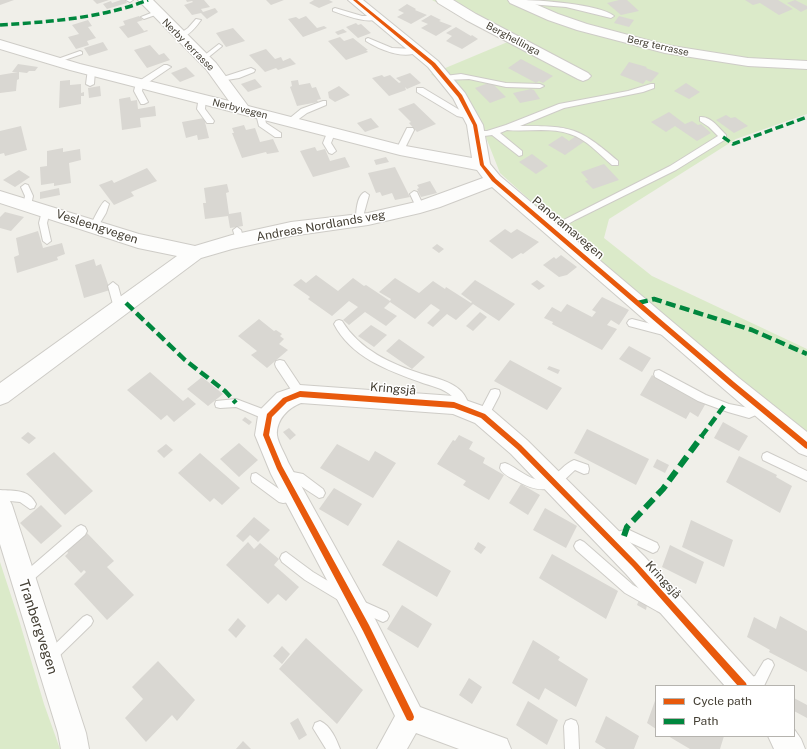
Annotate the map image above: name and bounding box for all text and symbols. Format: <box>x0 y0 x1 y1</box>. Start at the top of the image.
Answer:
street label: Nerby terrasse <box>159 16 217 74</box>
street label: Berghellinga <box>484 20 542 58</box>
street label: Berg terrasse <box>626 33 690 59</box>
street label: Nerbyvegen <box>211 96 269 122</box>
street label: Panoramavegen <box>529 194 607 262</box>
street label: Vesleengvegen <box>54 207 140 247</box>
street label: Andreas Nordlands veg <box>255 208 387 244</box>
street label: Kringsjå <box>369 380 417 398</box>
street label: Kringsjå <box>642 558 684 602</box>
street label: Tranbergvegen <box>15 578 61 676</box>
legend <box>655 685 795 737</box>
text: Cycle path <box>693 694 752 708</box>
text: Path <box>693 714 719 728</box>

